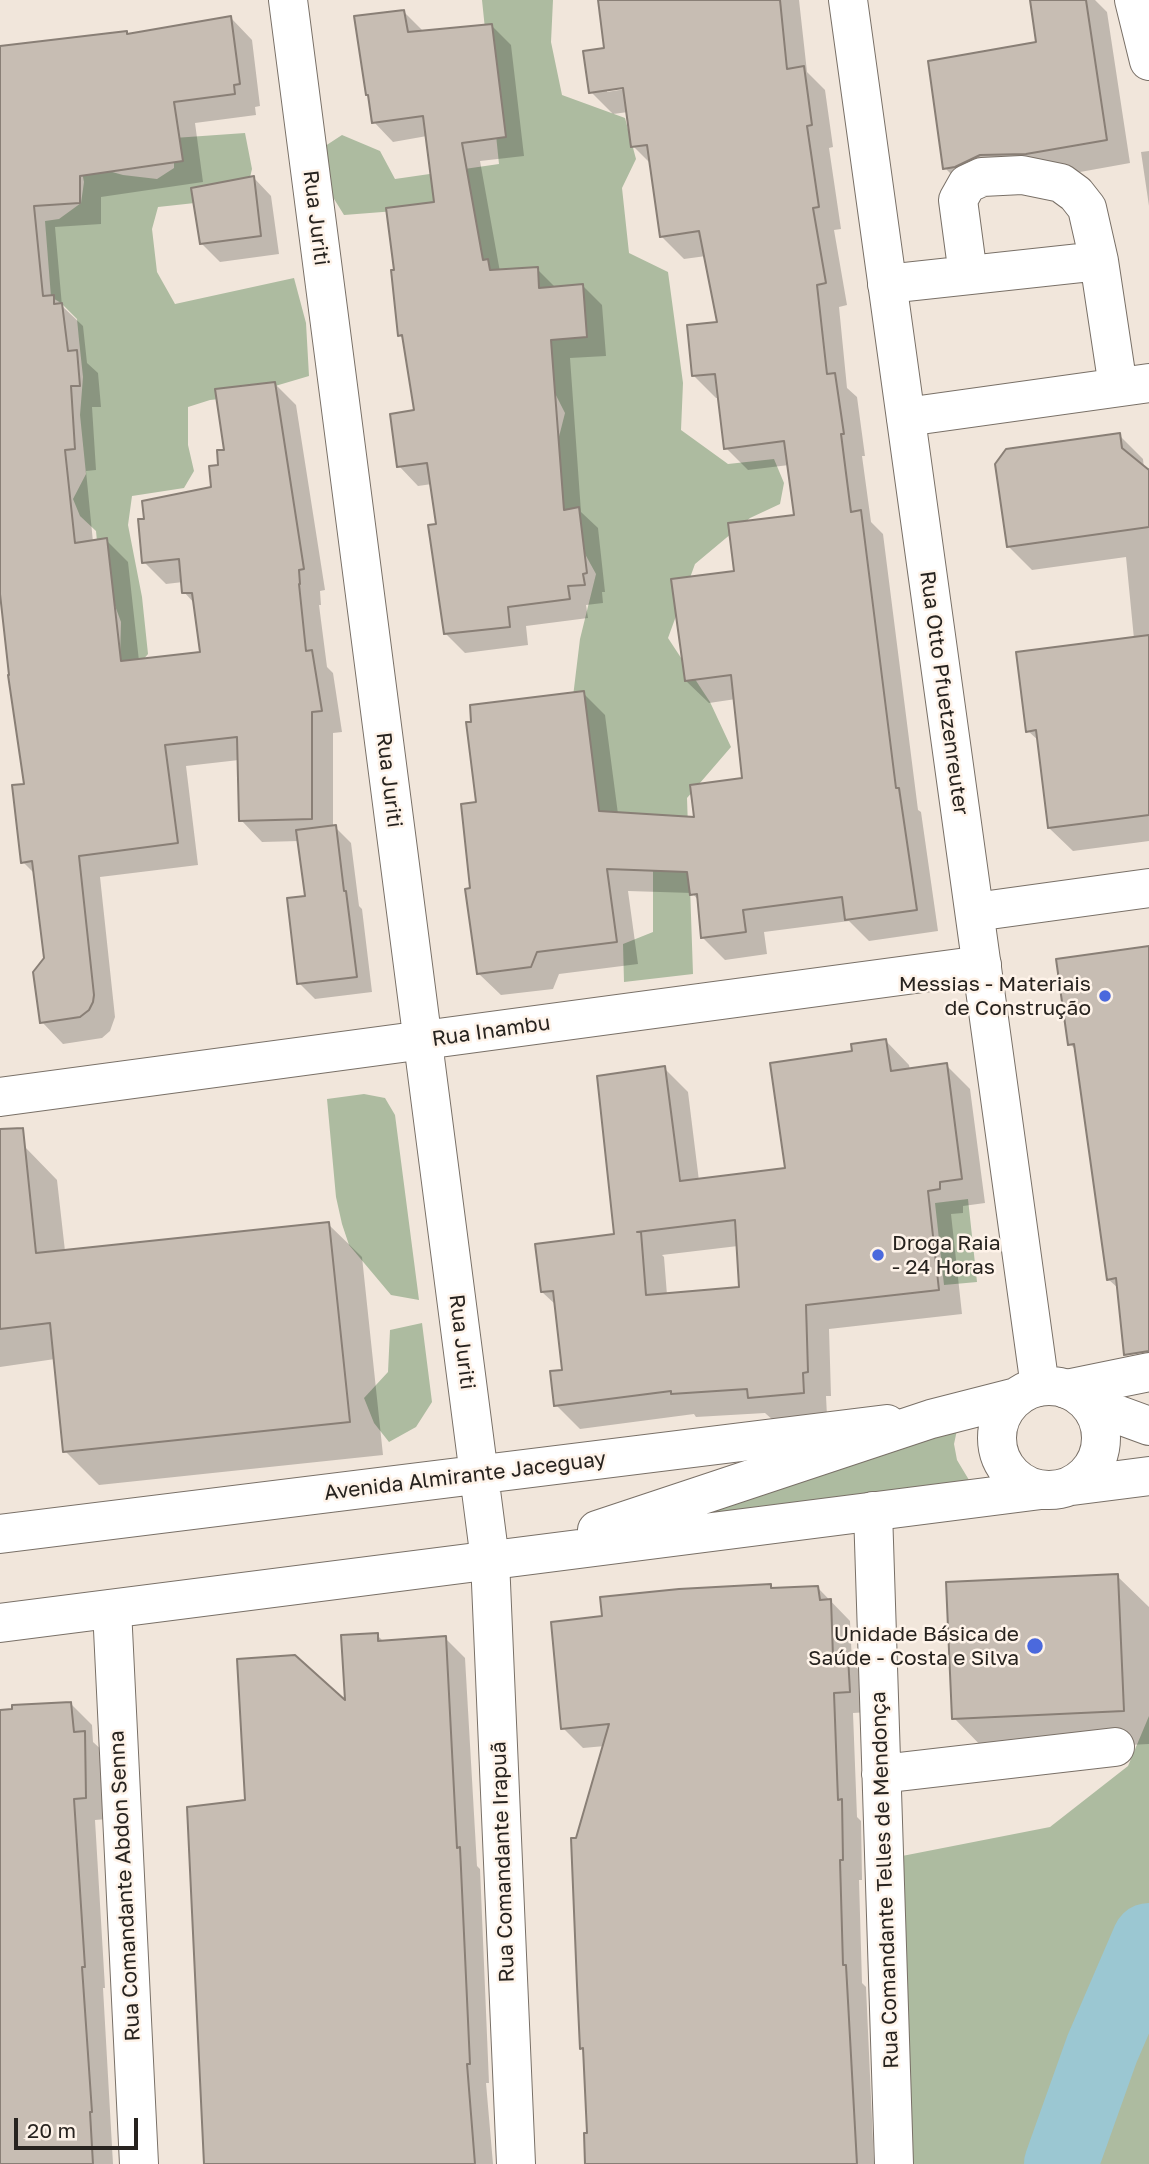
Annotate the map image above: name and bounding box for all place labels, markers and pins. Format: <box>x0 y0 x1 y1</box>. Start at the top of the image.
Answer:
place label: Messias - Materiais de Construção <box>899 971 1091 1021</box>
marker: Messias - Materiais de Construção <box>1097 988 1113 1004</box>
place label: Droga Raia - 24 Horas <box>892 1230 1001 1280</box>
marker: Droga Raia - 24 Horas <box>870 1247 886 1263</box>
place label: Unidade Básica de Saúde - Costa e Silva <box>808 1621 1019 1671</box>
marker: Unidade Básica de Saúde - Costa e Silva <box>1025 1636 1045 1656</box>

